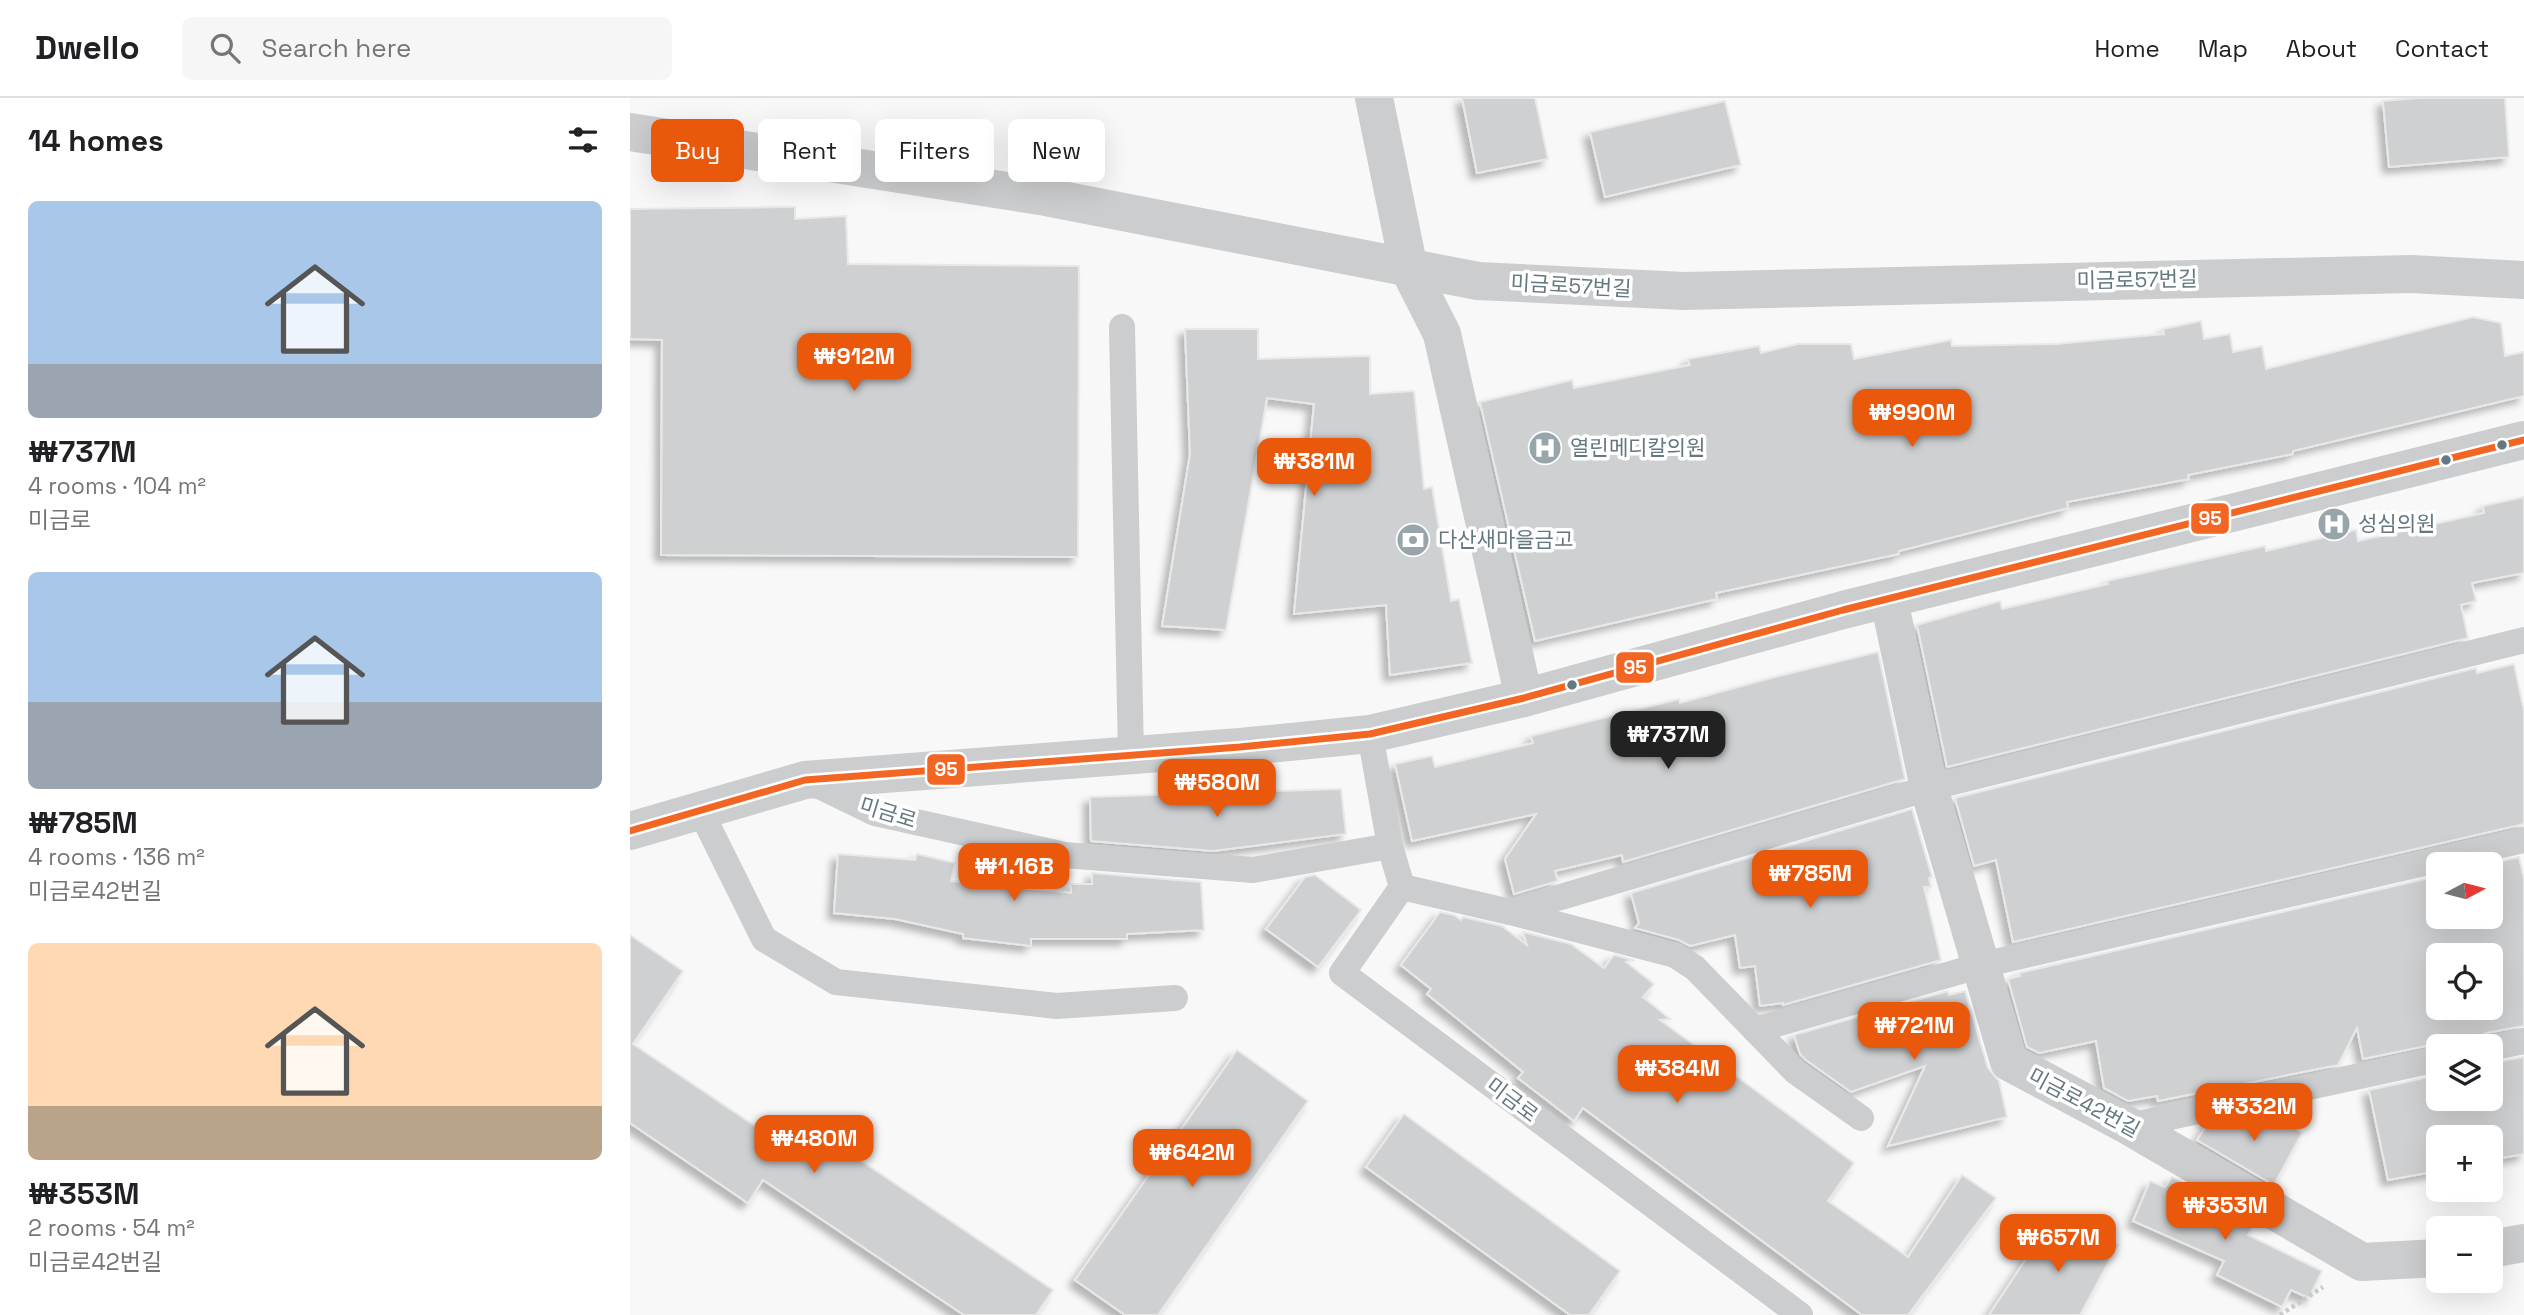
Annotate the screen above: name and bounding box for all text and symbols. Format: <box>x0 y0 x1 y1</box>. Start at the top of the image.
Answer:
search box <box>182 17 672 80</box>
text: Dwello <box>35 27 140 69</box>
icon: search <box>206 29 244 67</box>
text: Search here <box>262 31 411 65</box>
text: Home <box>2094 33 2160 64</box>
text: Map <box>2198 33 2248 64</box>
text: About <box>2286 33 2357 64</box>
text: Contact <box>2395 33 2489 64</box>
chip: Buy <box>651 119 744 182</box>
chip: Rent <box>758 119 861 182</box>
chip: Filters <box>875 119 994 182</box>
chip: New <box>1008 119 1105 182</box>
text: 14 homes <box>28 121 164 160</box>
icon: filters <box>564 121 602 159</box>
icon: home <box>252 246 378 372</box>
street label: 미금로57번길 <box>2076 265 2198 294</box>
street label: 미금로57번길 <box>1510 269 1632 302</box>
pin: ₩912M <box>805 334 903 393</box>
text: ₩912M <box>813 341 895 371</box>
pin: ₩990M <box>1863 390 1961 449</box>
text: ₩990M <box>1868 397 1956 427</box>
hospital icon: 열린메디칼의원 <box>1526 429 1564 467</box>
text: ₩737M <box>28 432 137 471</box>
place label: 열린메디칼의원 <box>1570 434 1705 461</box>
pin: ₩381M <box>1265 438 1363 498</box>
unlabelled marker <box>2495 438 2509 452</box>
text: ₩381M <box>1273 446 1355 476</box>
unlabelled marker <box>2439 453 2453 467</box>
text: 4 rooms · 104 m² <box>28 471 206 501</box>
line badge: 95 <box>2190 502 2230 535</box>
text: 미금로 <box>28 505 91 535</box>
hospital icon: 성심의원 <box>2315 505 2353 543</box>
text: 95 <box>2198 506 2222 531</box>
place label: 성심의원 <box>2358 510 2435 537</box>
bank icon: 다산새마을금고 <box>1394 521 1432 559</box>
place label: 다산새마을금고 <box>1438 526 1573 553</box>
icon: home <box>252 617 378 743</box>
line badge: 95 <box>1615 651 1655 684</box>
text: 95 <box>1623 655 1647 680</box>
unlabelled marker <box>1565 678 1579 692</box>
pin: ₩737M <box>1619 712 1717 771</box>
text: ₩737M <box>1626 719 1710 749</box>
line badge: 95 <box>926 753 966 786</box>
text: 95 <box>934 757 958 782</box>
pin: ₩580M <box>1168 760 1266 819</box>
text: ₩580M <box>1174 767 1260 797</box>
street label: 미금로 <box>856 791 920 834</box>
text: ₩785M <box>28 803 138 842</box>
text: 4 rooms · 136 m² <box>28 842 205 872</box>
pin: ₩1.16B <box>957 844 1071 903</box>
pin: ₩785M <box>1761 850 1859 910</box>
text: ₩1.16B <box>974 851 1054 881</box>
north arrow <box>2426 852 2502 929</box>
map controls <box>2426 852 2503 1293</box>
text: ₩785M <box>1768 858 1852 888</box>
text: 미금로42번길 <box>28 876 162 906</box>
button: locate <box>2426 943 2503 1020</box>
icon: home <box>252 988 378 1114</box>
pin: ₩721M <box>1865 1002 1963 1062</box>
text: ₩721M <box>1874 1010 1954 1040</box>
button: layers <box>2426 1034 2503 1111</box>
pin: ₩384M <box>1628 1046 1726 1105</box>
text: ₩384M <box>1634 1053 1720 1083</box>
street label: 미금로42번길 <box>2024 1062 2145 1143</box>
street label: 미금로 <box>1481 1071 1544 1128</box>
pin: ₩332M <box>2205 1084 2303 1143</box>
text: ₩332M <box>2211 1091 2297 1121</box>
pin: ₩480M <box>765 1116 863 1175</box>
text: ₩480M <box>770 1123 858 1153</box>
button: + <box>2426 1125 2503 1202</box>
pin: ₩642M <box>1143 1130 1241 1189</box>
text: ₩642M <box>1149 1137 1235 1167</box>
text: ₩353M <box>28 1174 140 1213</box>
pin: ₩353M <box>2176 1182 2274 1242</box>
text: ₩353M <box>2182 1190 2268 1220</box>
text: 2 rooms · 54 m² <box>28 1213 195 1243</box>
pin: ₩657M <box>2009 1214 2107 1274</box>
button: − <box>2426 1216 2503 1293</box>
text: ₩657M <box>2016 1222 2100 1252</box>
text: 미금로42번길 <box>28 1247 162 1277</box>

